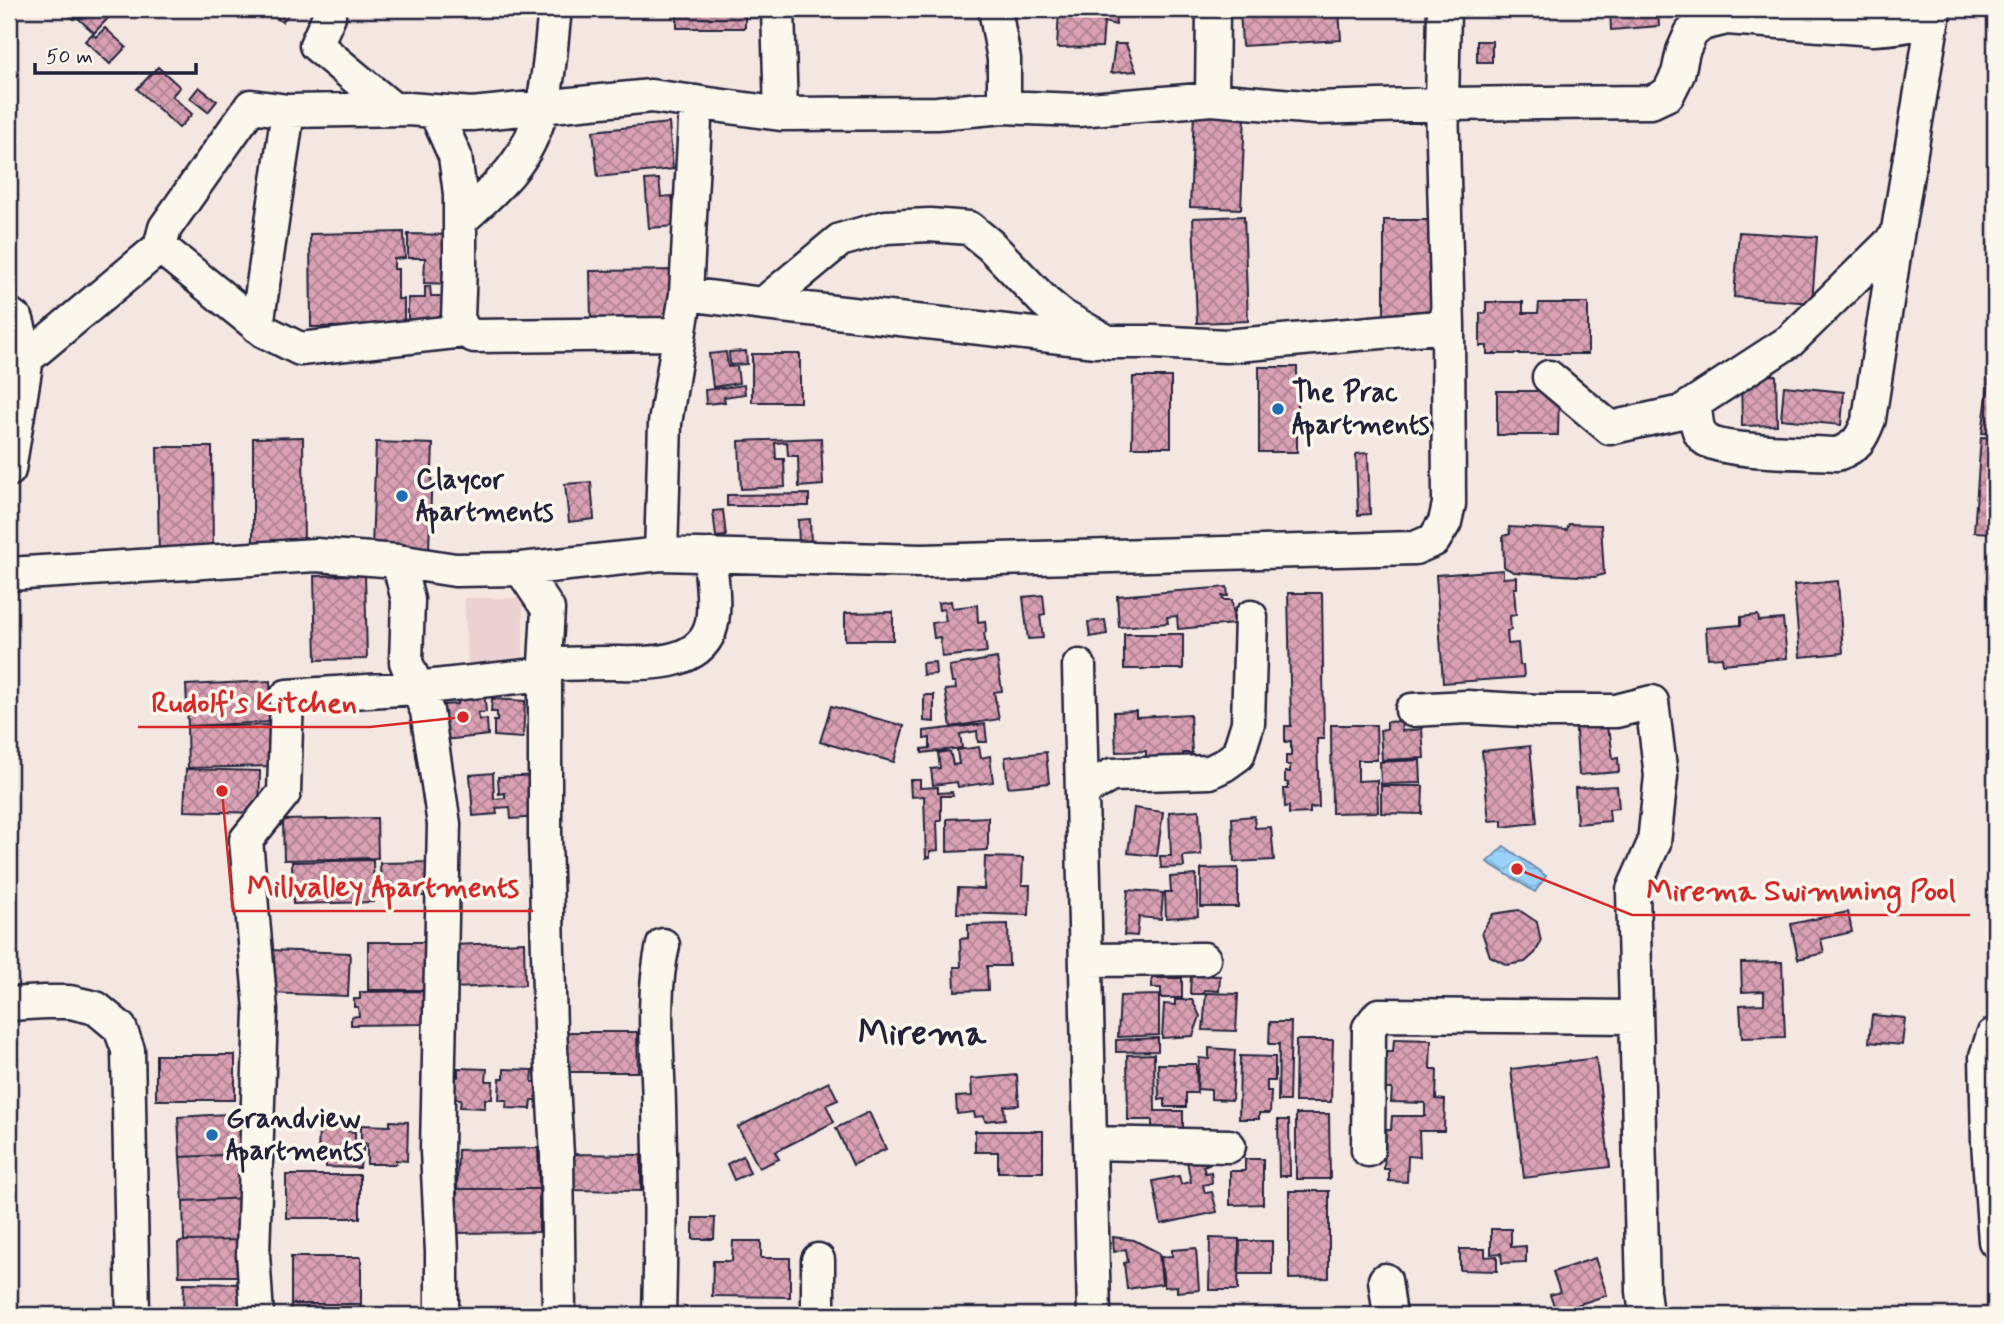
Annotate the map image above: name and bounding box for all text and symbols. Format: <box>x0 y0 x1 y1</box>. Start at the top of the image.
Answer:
scale bar <box>35 32 196 76</box>
text: 50 m <box>46 43 93 71</box>
place label: The Prac Apartments <box>1292 375 1430 447</box>
marker: The Prac Apartments <box>1270 401 1286 417</box>
place label: Claycor Apartments <box>416 462 554 534</box>
marker: Claycor Apartments <box>394 488 410 504</box>
callout: Rudolf's Kitchen <box>138 676 370 727</box>
text: Rudolf's Kitchen <box>151 684 357 723</box>
callout: Millvalley Apartments <box>233 860 533 911</box>
callout: Mirema Swimming Pool <box>1632 864 1970 915</box>
text: Millvalley Apartments <box>247 868 519 910</box>
text: Mirema Swimming Pool <box>1646 872 1956 914</box>
district label: Mirema <box>858 1011 987 1057</box>
place label: Grandview Apartments <box>226 1101 364 1173</box>
marker: Grandview Apartments <box>204 1127 220 1143</box>

